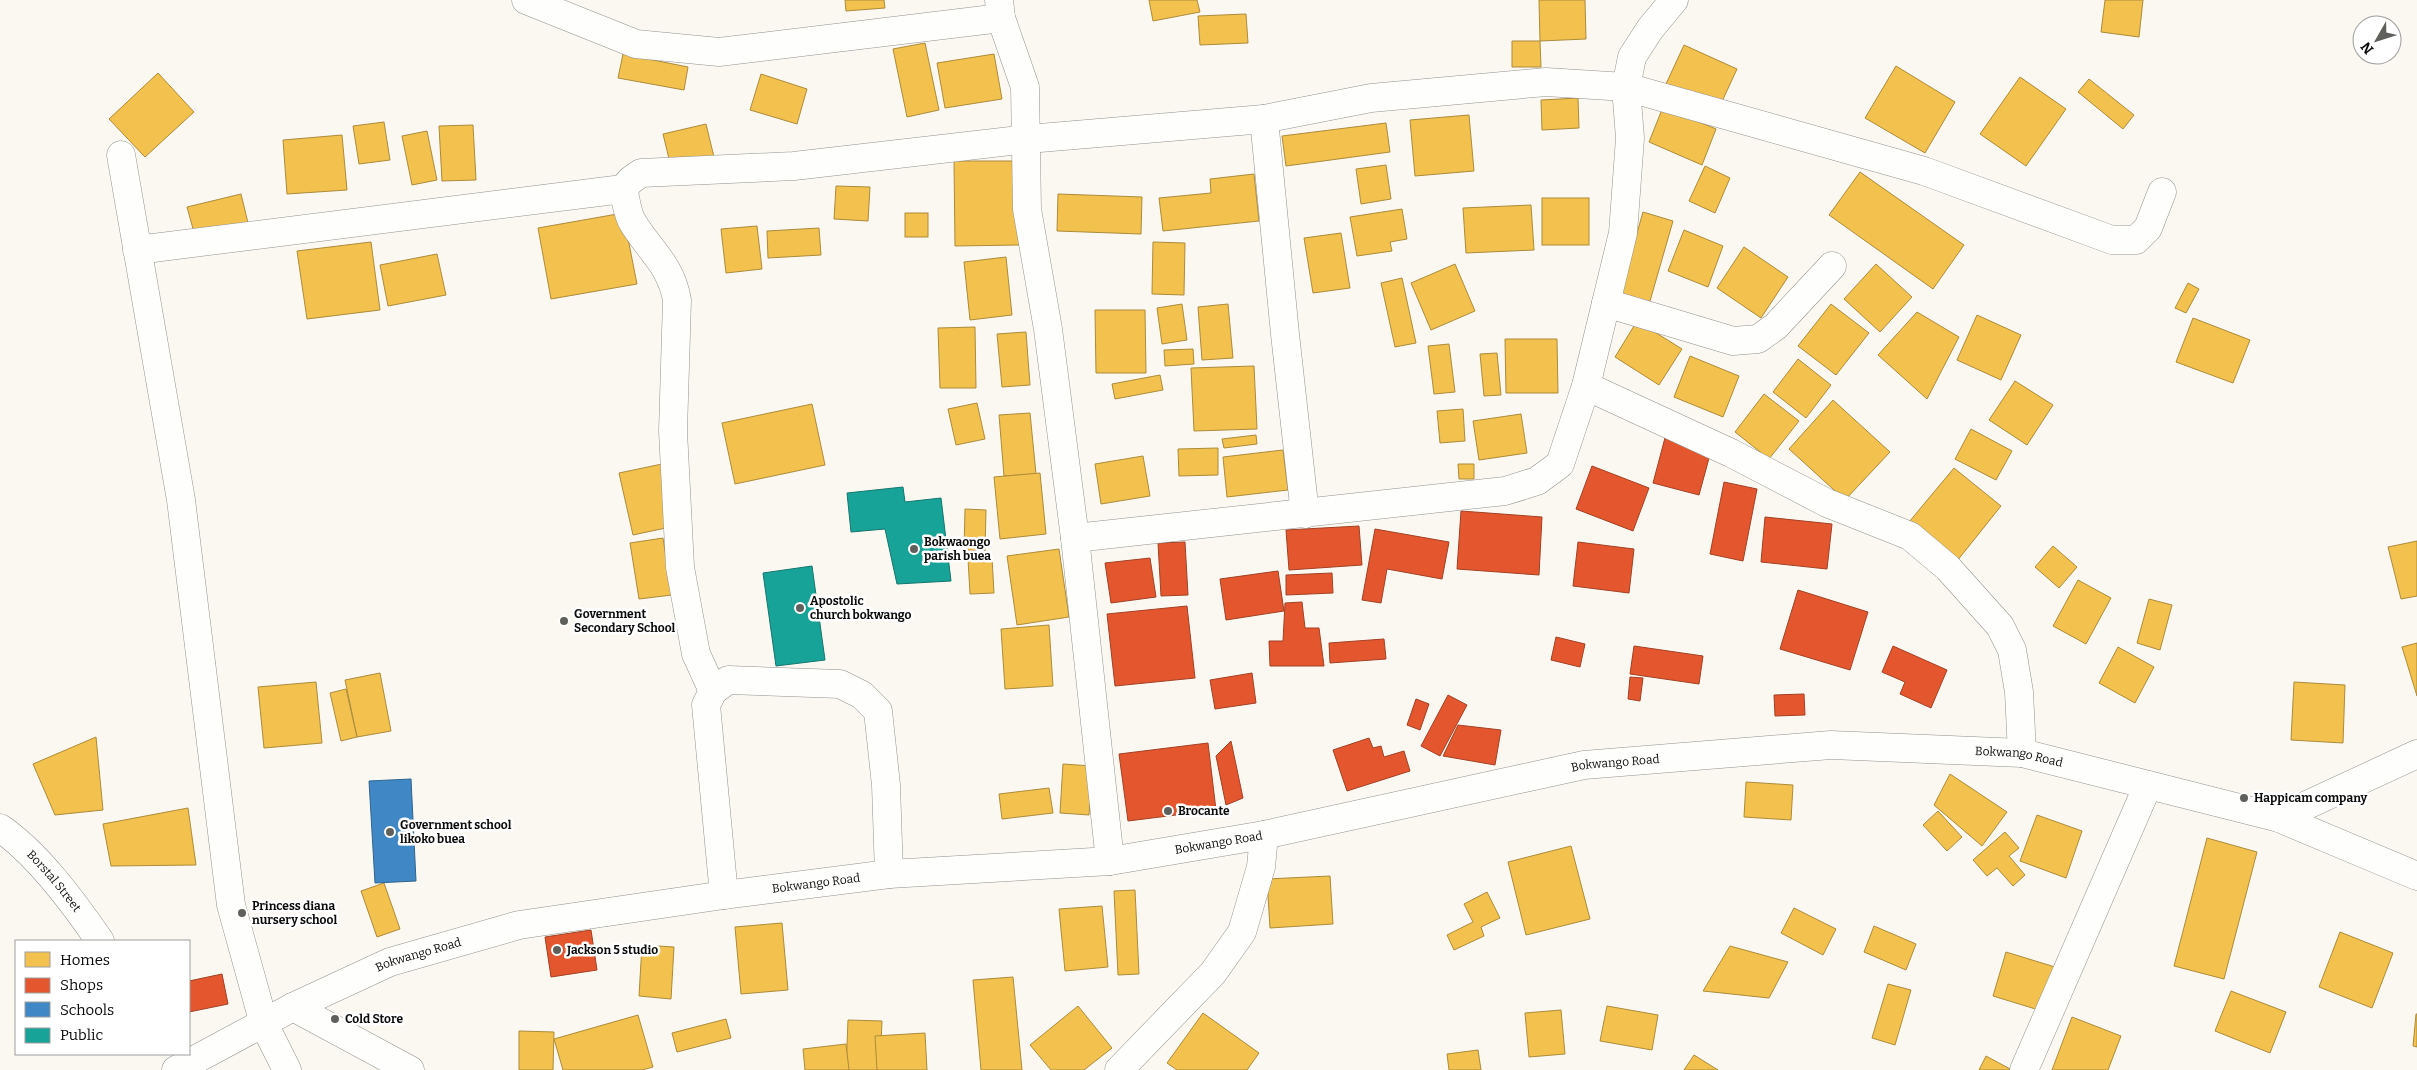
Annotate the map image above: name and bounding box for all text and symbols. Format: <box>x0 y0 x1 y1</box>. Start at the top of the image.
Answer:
north arrow <box>2352 15 2402 65</box>
text: N <box>2357 38 2377 57</box>
place label: Bokwaongo parish buea <box>924 535 991 563</box>
marker: Bokwaongo parish buea <box>908 543 920 555</box>
place label: Apostolic church bokwango <box>810 594 912 622</box>
marker: Apostolic church bokwango <box>794 602 806 614</box>
place label: Government Secondary School <box>574 607 676 635</box>
marker: Government Secondary School <box>558 615 570 627</box>
street label: Bokwango Road <box>1975 744 2064 770</box>
street label: Bokwango Road <box>1570 752 1660 775</box>
place label: Happicam company <box>2254 791 2368 805</box>
marker: Happicam company <box>2238 792 2250 804</box>
place label: Brocante <box>1178 804 1230 818</box>
marker: Brocante <box>1162 805 1174 817</box>
place label: Government school likoko buea <box>400 818 512 846</box>
marker: Government school likoko buea <box>384 826 396 838</box>
street label: Bokwango Road <box>1174 828 1264 857</box>
street label: Borstal Street <box>24 847 84 915</box>
street label: Bokwango Road <box>771 871 861 896</box>
place label: Princess diana nursery school <box>252 899 337 927</box>
marker: Princess diana nursery school <box>236 907 248 919</box>
street label: Bokwango Road <box>373 935 463 975</box>
legend <box>15 940 190 1055</box>
place label: Jackson 5 studio <box>566 943 658 957</box>
marker: Jackson 5 studio <box>551 944 563 956</box>
text: Homes <box>60 951 110 969</box>
text: Shops <box>60 976 103 994</box>
text: Schools <box>60 1001 114 1019</box>
place label: Cold Store <box>345 1012 403 1026</box>
marker: Cold Store <box>329 1013 341 1025</box>
text: Public <box>60 1026 104 1044</box>

